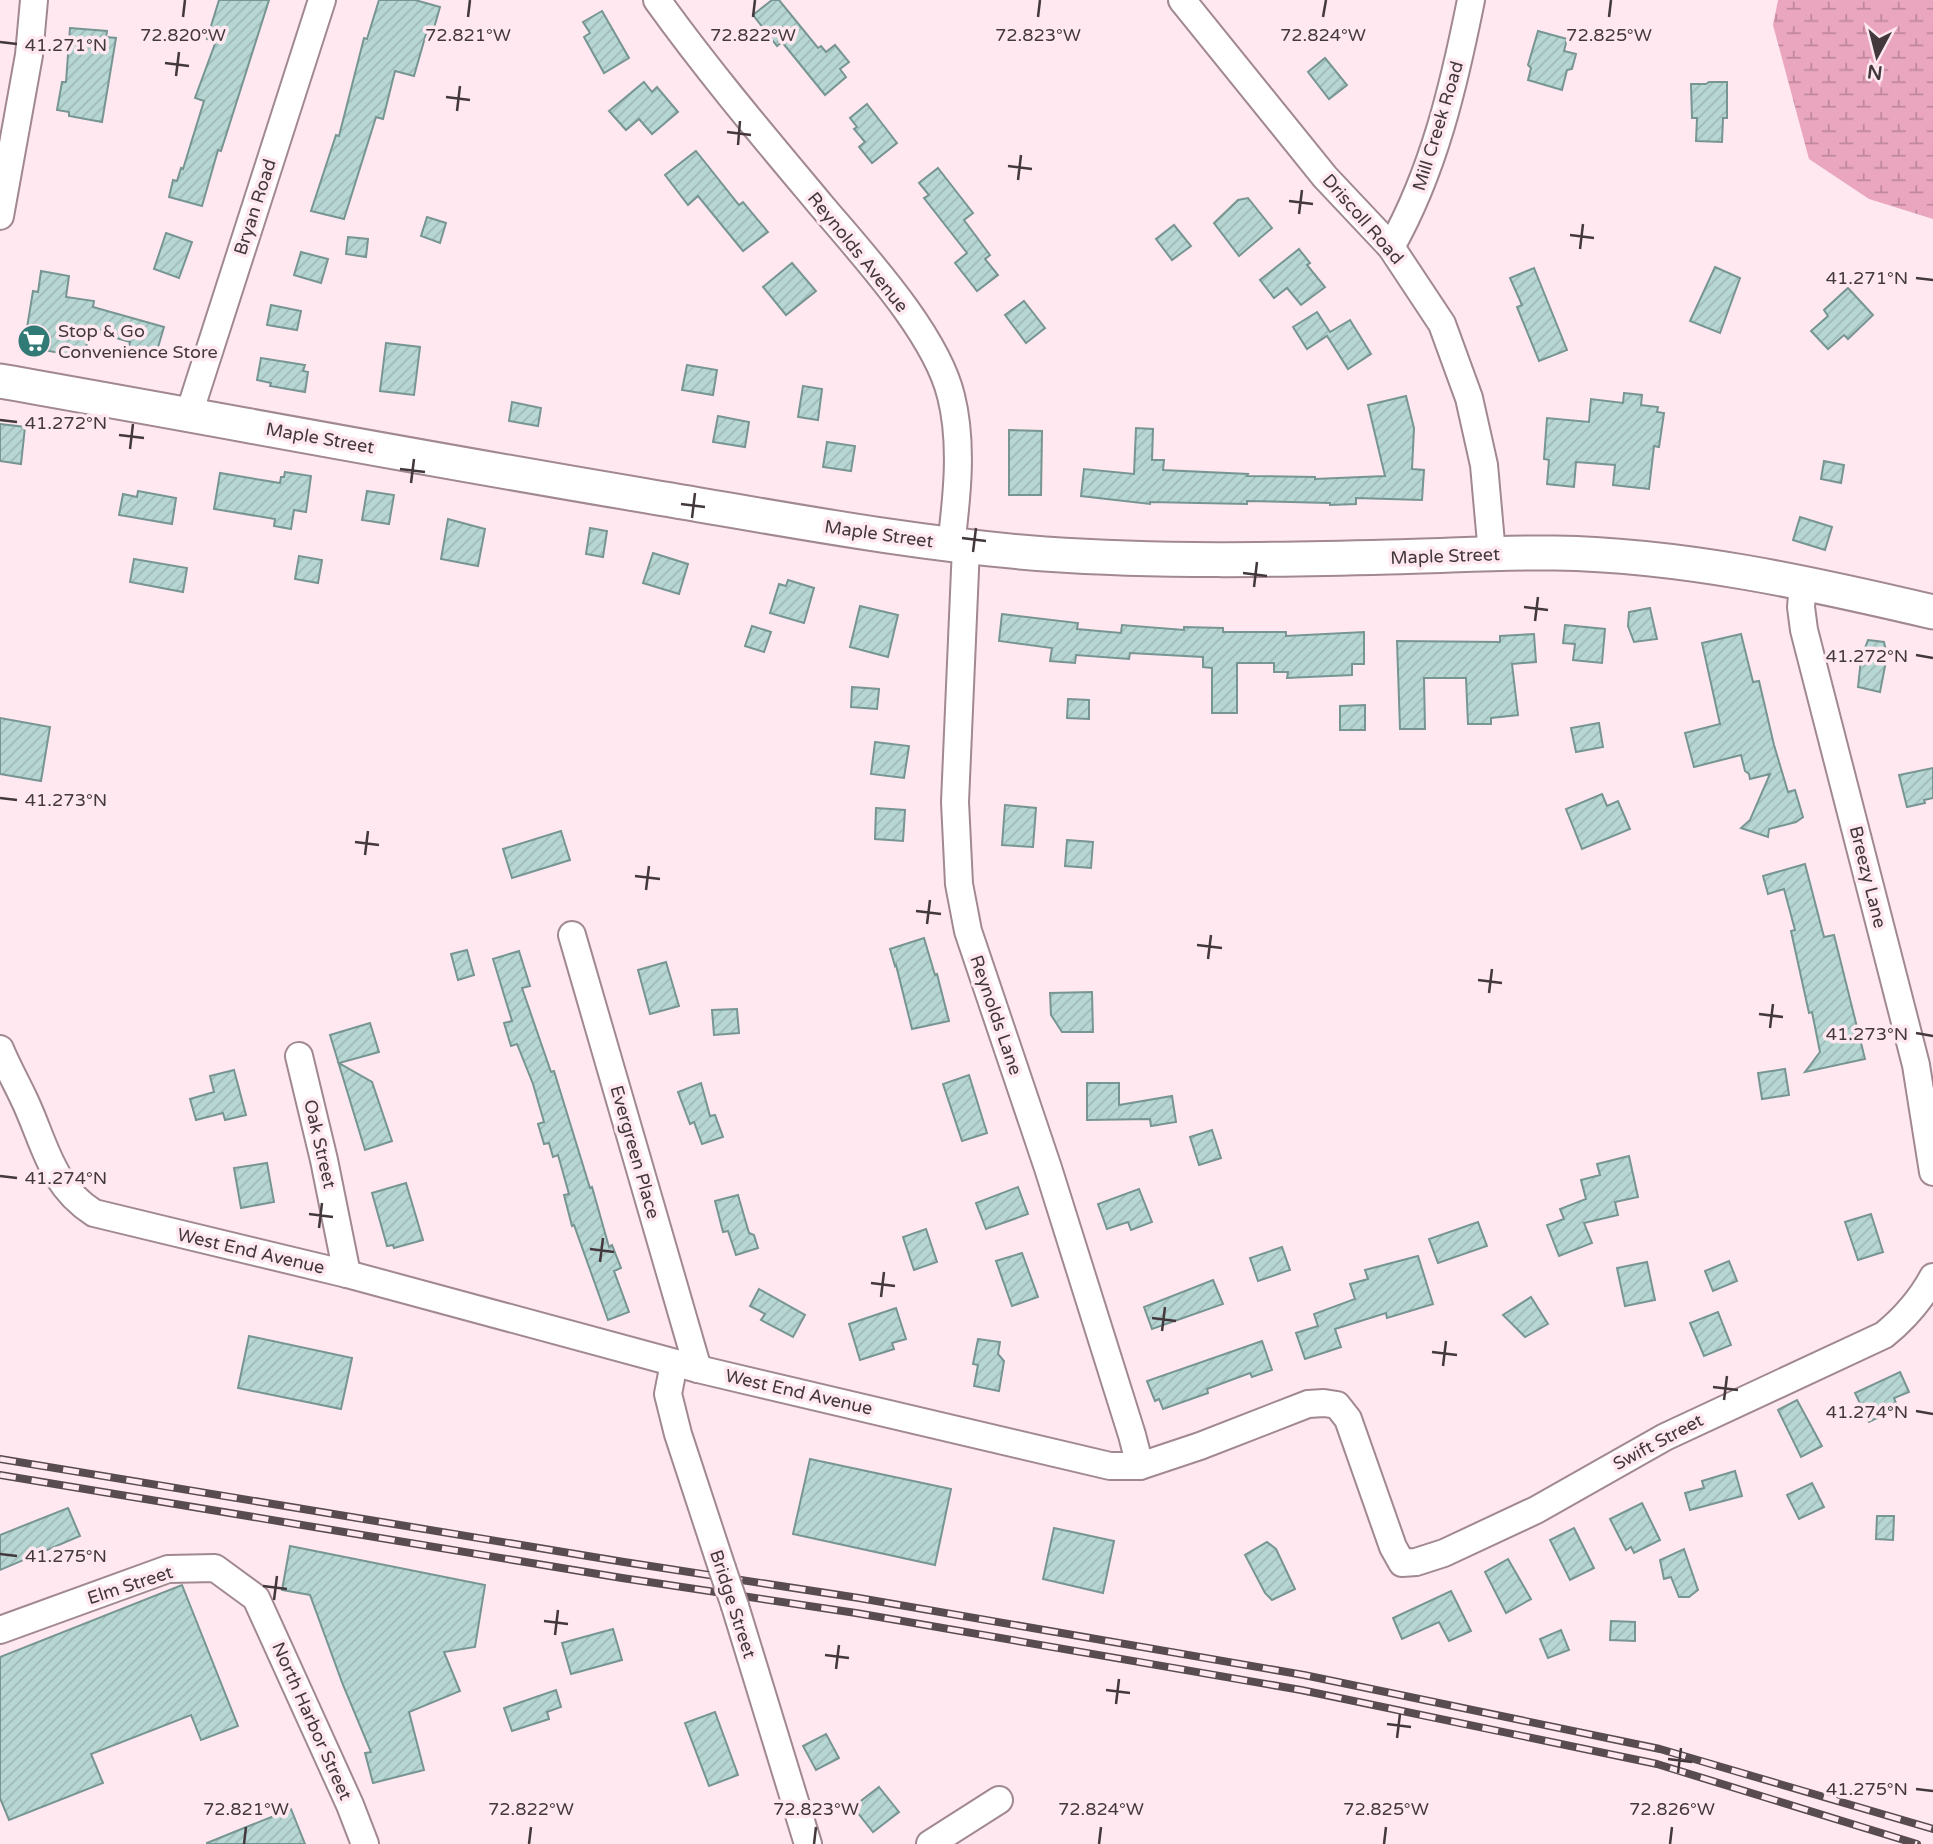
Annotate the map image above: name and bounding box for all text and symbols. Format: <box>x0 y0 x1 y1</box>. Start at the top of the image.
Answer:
north arrow <box>1842 21 1912 91</box>
text: 72.820°W <box>140 24 226 46</box>
text: 72.821°W <box>425 24 511 46</box>
text: 72.822°W <box>710 24 796 46</box>
text: 72.823°W <box>995 24 1081 46</box>
text: 72.824°W <box>1280 24 1366 46</box>
text: 72.825°W <box>1566 24 1652 46</box>
text: 41.271°N <box>25 34 107 56</box>
street label: Mill Creek Road <box>1408 58 1468 194</box>
text: N <box>1866 60 1884 84</box>
street label: Bryan Road <box>229 156 281 258</box>
street label: Driscoll Road <box>1318 169 1408 269</box>
street label: Reynolds Avenue <box>803 188 913 316</box>
text: 41.271°N <box>1826 267 1908 289</box>
place label: Stop & Go Convenience Store <box>58 320 218 363</box>
supermarket icon: Stop & Go Convenience Store <box>15 322 53 360</box>
text: 41.272°N <box>25 412 107 434</box>
street label: Maple Street <box>264 418 376 458</box>
street label: Maple Street <box>823 515 935 553</box>
street label: Maple Street <box>1390 543 1500 569</box>
text: 41.272°N <box>1826 645 1908 667</box>
text: 41.273°N <box>25 789 107 811</box>
street label: Breezy Lane <box>1845 824 1891 930</box>
street label: Reynolds Lane <box>965 952 1027 1078</box>
text: 41.273°N <box>1826 1023 1908 1045</box>
street label: Evergreen Place <box>605 1083 665 1221</box>
street label: Oak Street <box>299 1097 341 1191</box>
text: 41.274°N <box>25 1167 107 1189</box>
street label: West End Avenue <box>175 1223 327 1279</box>
street label: West End Avenue <box>723 1364 875 1420</box>
text: 41.274°N <box>1826 1401 1908 1423</box>
street label: Swift Street <box>1609 1409 1707 1475</box>
text: 41.275°N <box>25 1545 107 1567</box>
street label: Bridge Street <box>705 1547 761 1661</box>
street label: Elm Street <box>84 1561 176 1609</box>
street label: North Harbor Street <box>267 1639 357 1803</box>
text: 41.275°N <box>1826 1778 1908 1800</box>
text: 72.821°W <box>203 1798 289 1820</box>
text: 72.822°W <box>488 1798 574 1820</box>
text: 72.823°W <box>773 1798 859 1820</box>
text: 72.824°W <box>1058 1798 1144 1820</box>
text: 72.825°W <box>1343 1798 1429 1820</box>
text: 72.826°W <box>1629 1798 1715 1820</box>

